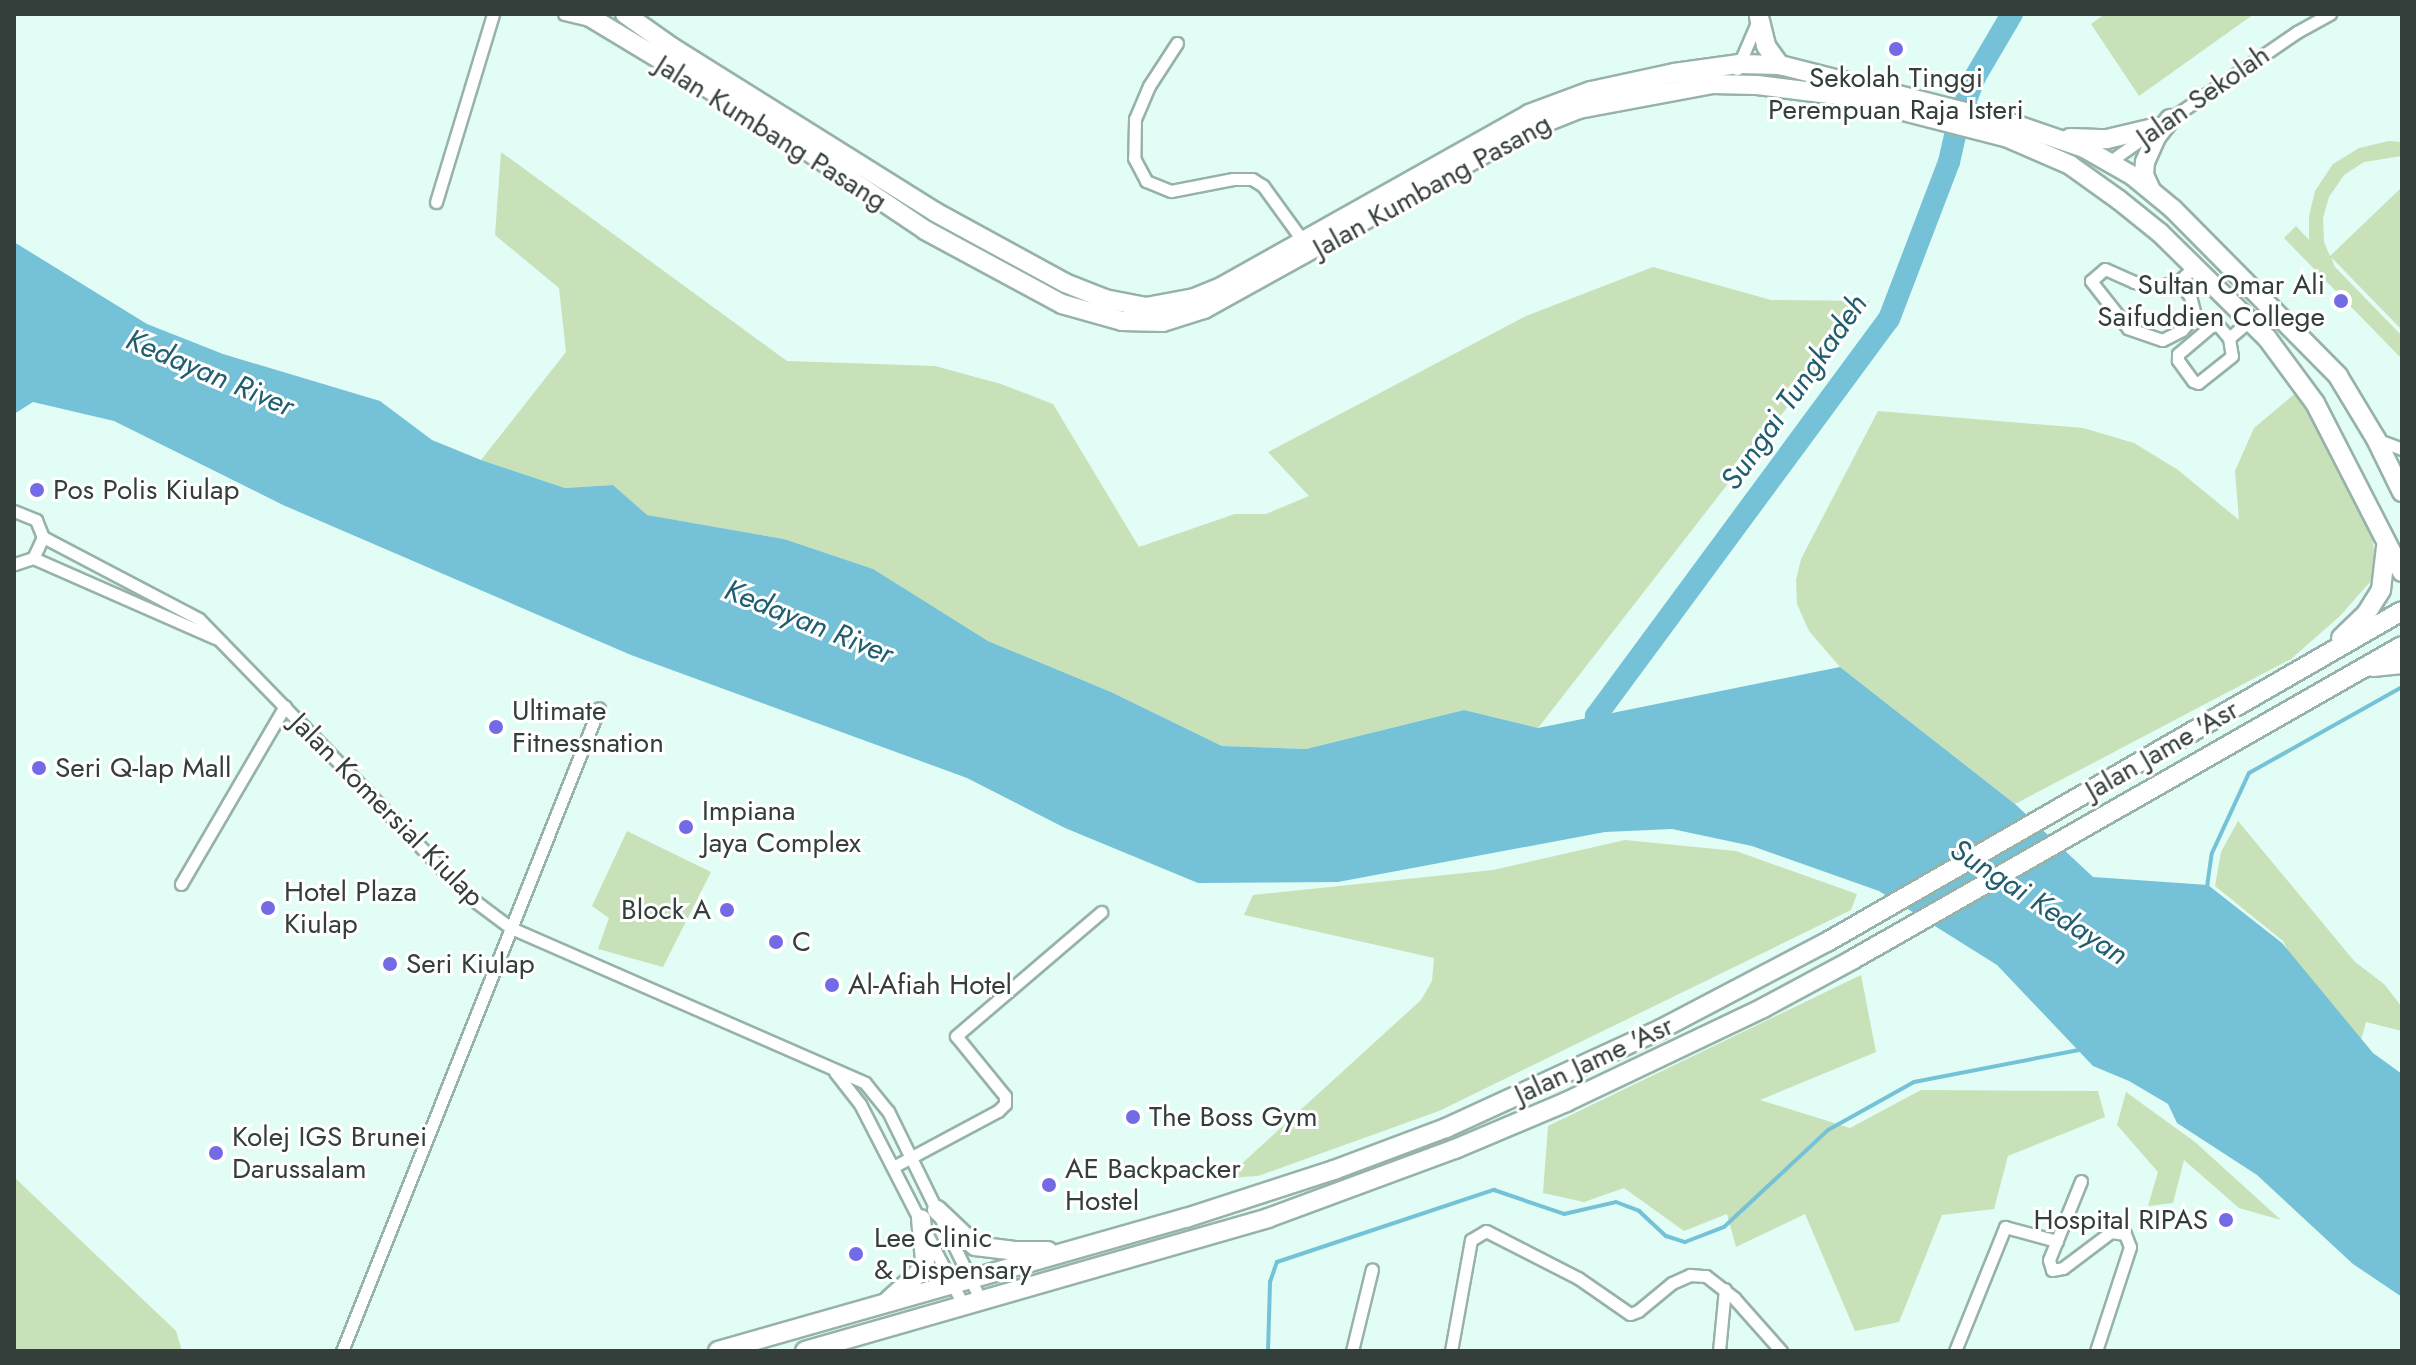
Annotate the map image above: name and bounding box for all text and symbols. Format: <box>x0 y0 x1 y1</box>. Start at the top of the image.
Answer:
street label: Jalan Sekolah <box>2130 38 2276 154</box>
marker: Sekolah Tinggi Perempuan Raja Isteri <box>1887 40 1905 58</box>
street label: Jalan Kumbang Pasang <box>649 48 893 218</box>
place label: Sekolah Tinggi Perempuan Raja Isteri <box>1768 61 2024 127</box>
street label: Jalan Kumbang Pasang <box>1307 107 1557 265</box>
place label: Sultan Omar Ali Saifuddien College <box>2097 268 2325 334</box>
water label: Sungai Tungkadeh <box>1713 287 1875 497</box>
marker: Sultan Omar Ali Saifuddien College <box>2332 292 2350 310</box>
water label: Kedayan River <box>121 322 299 424</box>
place label: Pos Polis Kiulap <box>53 473 239 507</box>
marker: Pos Polis Kiulap <box>28 481 46 499</box>
water label: Kedayan River <box>720 572 898 672</box>
street label: Jalan Jame 'Asr <box>2079 693 2245 807</box>
place label: Ultimate Fitnessnation <box>512 694 664 760</box>
street label: Jalan Komersial Kiulap <box>283 706 491 914</box>
marker: Ultimate Fitnessnation <box>487 718 505 736</box>
place label: Seri Q-lap Mall <box>55 751 231 785</box>
marker: Seri Q-lap Mall <box>30 759 48 777</box>
place label: Impiana Jaya Complex <box>702 794 861 860</box>
marker: Impiana Jaya Complex <box>677 818 695 836</box>
water label: Sungai Kedayan <box>1943 831 2135 973</box>
place label: Hotel Plaza Kiulap <box>284 875 417 941</box>
place label: Block A <box>621 893 711 927</box>
marker: Hotel Plaza Kiulap <box>259 899 277 917</box>
marker: Block A <box>718 901 736 919</box>
place label: C <box>792 925 811 959</box>
marker: C <box>767 933 785 951</box>
place label: Seri Kiulap <box>406 947 535 981</box>
marker: Seri Kiulap <box>381 955 399 973</box>
place label: Al-Afiah Hotel <box>848 968 1012 1002</box>
marker: Al-Afiah Hotel <box>823 976 841 994</box>
street label: Jalan Jame 'Asr <box>1509 1009 1679 1111</box>
place label: The Boss Gym <box>1149 1100 1318 1134</box>
marker: The Boss Gym <box>1124 1108 1142 1126</box>
place label: Kolej IGS Brunei Darussalam <box>232 1120 427 1186</box>
marker: Kolej IGS Brunei Darussalam <box>207 1144 225 1162</box>
place label: AE Backpacker Hostel <box>1065 1152 1241 1218</box>
marker: AE Backpacker Hostel <box>1040 1176 1058 1194</box>
place label: Hospital RIPAS <box>2033 1203 2208 1237</box>
marker: Hospital RIPAS <box>2215 1209 2237 1231</box>
place label: Lee Clinic & Dispensary <box>874 1221 1031 1287</box>
marker: Lee Clinic & Dispensary <box>845 1243 867 1265</box>

